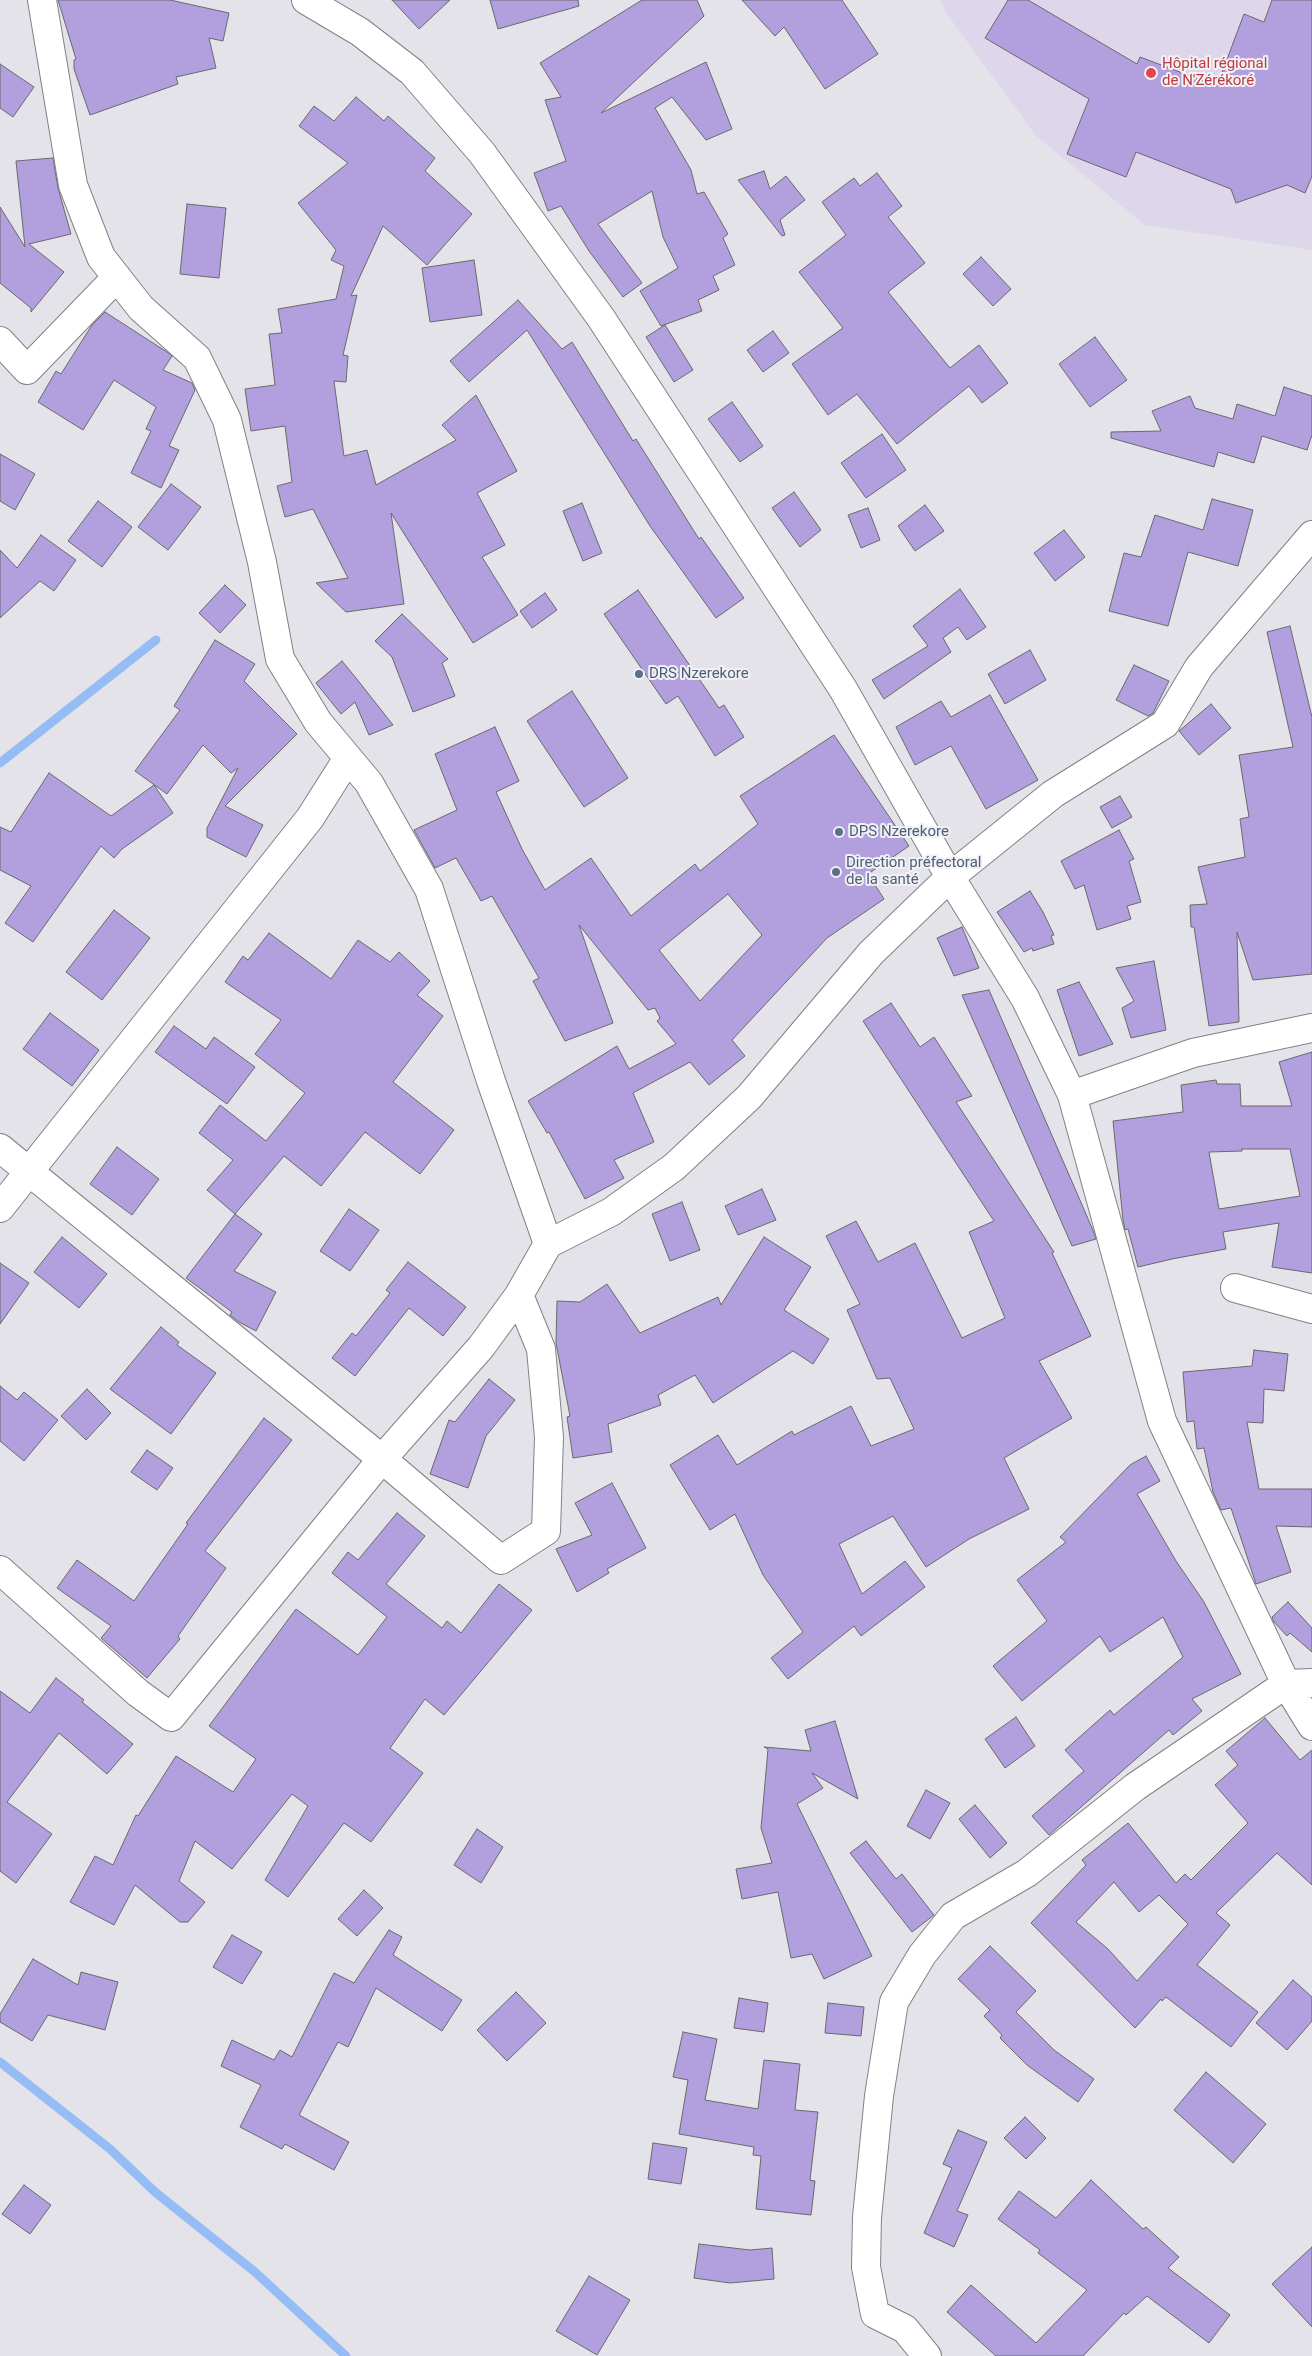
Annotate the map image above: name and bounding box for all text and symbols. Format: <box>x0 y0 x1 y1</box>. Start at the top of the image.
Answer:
place label: Hôpital régional de N'Zérékoré <box>1162 55 1267 90</box>
marker: Hôpital régional de N'Zérékoré <box>1144 66 1158 80</box>
place label: DRS Nzerekore <box>649 665 749 683</box>
marker: DRS Nzerekore <box>633 668 645 680</box>
place label: DPS Nzerekore <box>849 823 949 841</box>
marker: DPS Nzerekore <box>833 826 845 838</box>
place label: Direction préfectoral de la santé <box>846 854 981 889</box>
marker: Direction préfectoral de la santé <box>830 866 842 878</box>

